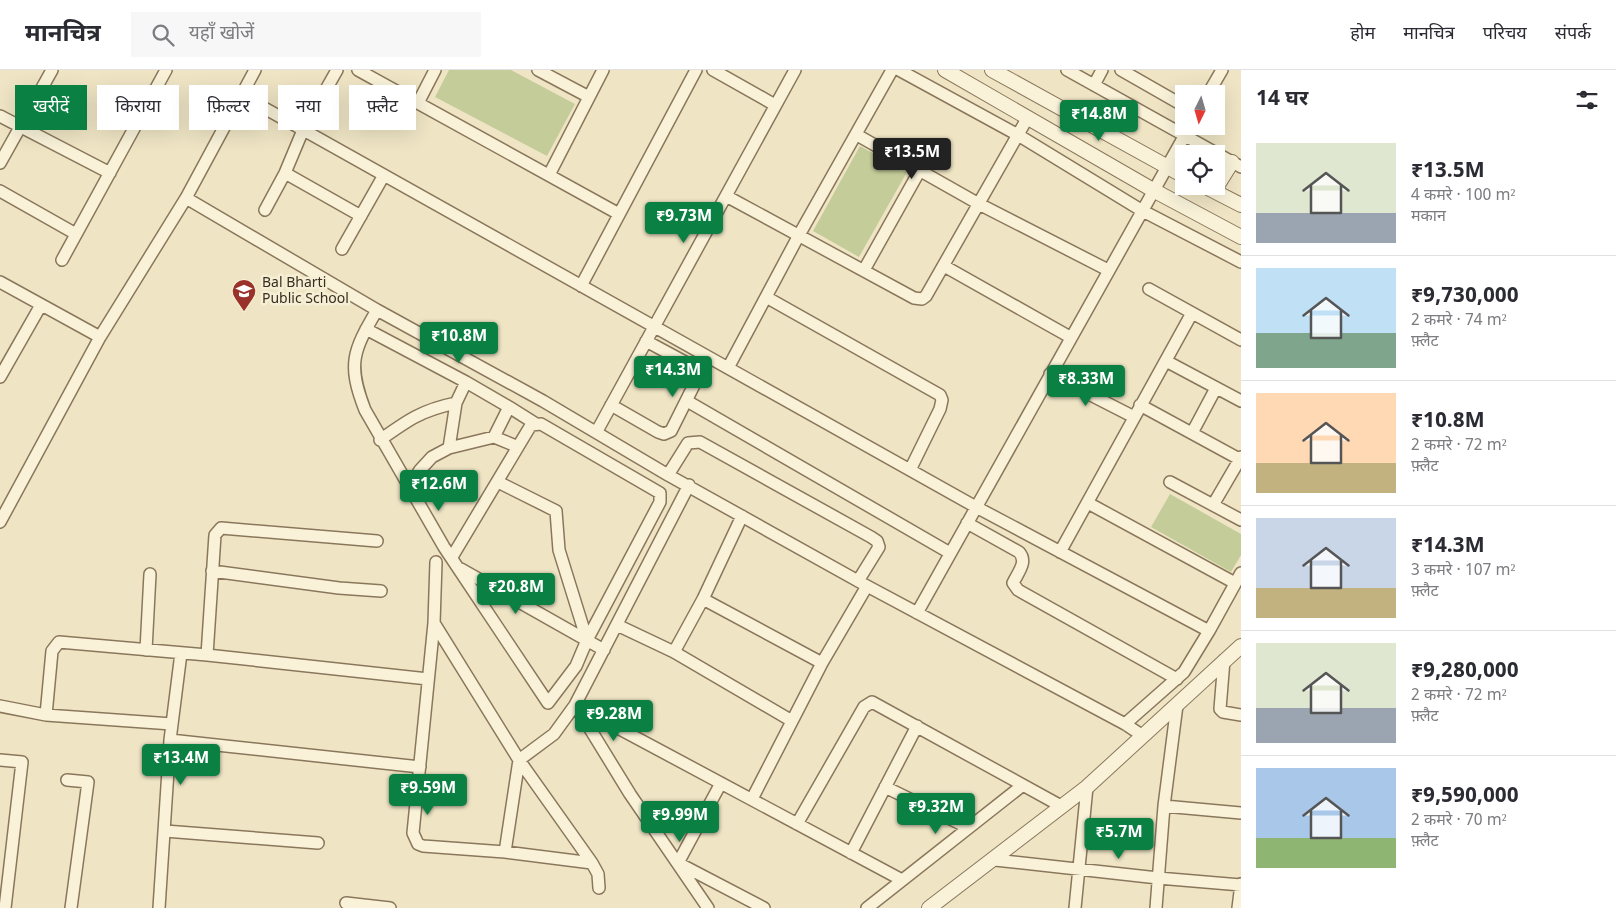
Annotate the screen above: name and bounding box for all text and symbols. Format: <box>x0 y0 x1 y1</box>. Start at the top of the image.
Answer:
search box <box>131 12 481 57</box>
text: मानचित्र <box>25 19 101 51</box>
icon: search <box>149 21 177 49</box>
text: यहाँ खोजें <box>189 22 254 47</box>
text: होम <box>1350 23 1375 46</box>
text: मानचित्र <box>1403 23 1455 46</box>
text: परिचय <box>1483 23 1527 46</box>
text: संपर्क <box>1555 23 1591 46</box>
chip: खरीदें <box>15 85 87 130</box>
chip: किराया <box>97 85 179 130</box>
chip: फ़िल्टर <box>189 85 268 130</box>
chip: नया <box>278 85 339 130</box>
chip: फ़्लैट <box>349 85 416 130</box>
north arrow <box>1175 85 1225 135</box>
map controls <box>1175 85 1225 195</box>
text: 14 घर <box>1256 86 1308 114</box>
icon: filters <box>1573 86 1601 114</box>
pin: ₹14.8M <box>1058 100 1140 142</box>
text: ₹14.8M <box>1071 105 1127 126</box>
pin: ₹13.5M <box>871 138 953 180</box>
text: ₹13.5M <box>884 143 940 164</box>
button: locate <box>1175 145 1225 195</box>
text: ₹13.5M <box>1411 158 1485 186</box>
icon: home <box>1296 163 1356 223</box>
text: 4 कमरे · 100 m² <box>1411 186 1515 207</box>
pin: ₹9.73M <box>643 202 725 244</box>
text: ₹9.73M <box>656 207 712 228</box>
text: मकान <box>1411 207 1446 228</box>
place label: Bal Bharti Public School <box>262 274 349 309</box>
school or university icon: Bal Bharti Public School <box>231 278 257 312</box>
text: ₹9,730,000 <box>1411 283 1519 311</box>
icon: home <box>1296 288 1356 348</box>
text: 2 कमरे · 74 m² <box>1411 311 1507 332</box>
pin: ₹10.8M <box>418 322 500 364</box>
text: ₹10.8M <box>431 327 487 348</box>
text: फ़्लैट <box>1411 332 1439 353</box>
pin: ₹14.3M <box>632 356 714 398</box>
text: ₹14.3M <box>645 361 701 382</box>
pin: ₹8.33M <box>1045 364 1127 407</box>
text: ₹8.33M <box>1058 370 1114 391</box>
text: ₹10.8M <box>1411 408 1485 436</box>
icon: home <box>1296 413 1356 473</box>
text: 2 कमरे · 72 m² <box>1411 436 1507 457</box>
text: फ़्लैट <box>1411 457 1439 478</box>
pin: ₹12.6M <box>398 470 480 512</box>
text: ₹12.6M <box>411 475 467 496</box>
text: ₹14.3M <box>1411 533 1485 561</box>
icon: home <box>1296 538 1356 598</box>
text: 3 कमरे · 107 m² <box>1411 561 1515 582</box>
pin: ₹20.8M <box>475 572 557 615</box>
text: ₹20.8M <box>488 578 544 599</box>
text: फ़्लैट <box>1411 582 1439 603</box>
text: ₹9,280,000 <box>1411 658 1519 686</box>
icon: home <box>1296 663 1356 723</box>
text: 2 कमरे · 72 m² <box>1411 686 1507 707</box>
pin: ₹9.28M <box>573 700 655 742</box>
text: ₹9.28M <box>586 705 642 726</box>
text: फ़्लैट <box>1411 707 1439 728</box>
pin: ₹13.4M <box>140 744 222 786</box>
text: ₹13.4M <box>153 749 209 770</box>
pin: ₹9.59M <box>387 774 469 816</box>
text: ₹9.59M <box>400 779 456 800</box>
text: ₹9,590,000 <box>1411 783 1519 811</box>
icon: home <box>1296 788 1356 848</box>
pin: ₹9.32M <box>895 792 977 835</box>
text: ₹9.32M <box>908 798 964 819</box>
pin: ₹9.99M <box>639 800 721 843</box>
text: ₹9.99M <box>652 806 708 827</box>
text: 2 कमरे · 70 m² <box>1411 811 1507 832</box>
pin: ₹5.7M <box>1084 818 1154 860</box>
text: ₹5.7M <box>1096 823 1143 844</box>
text: फ़्लैट <box>1411 832 1439 853</box>

